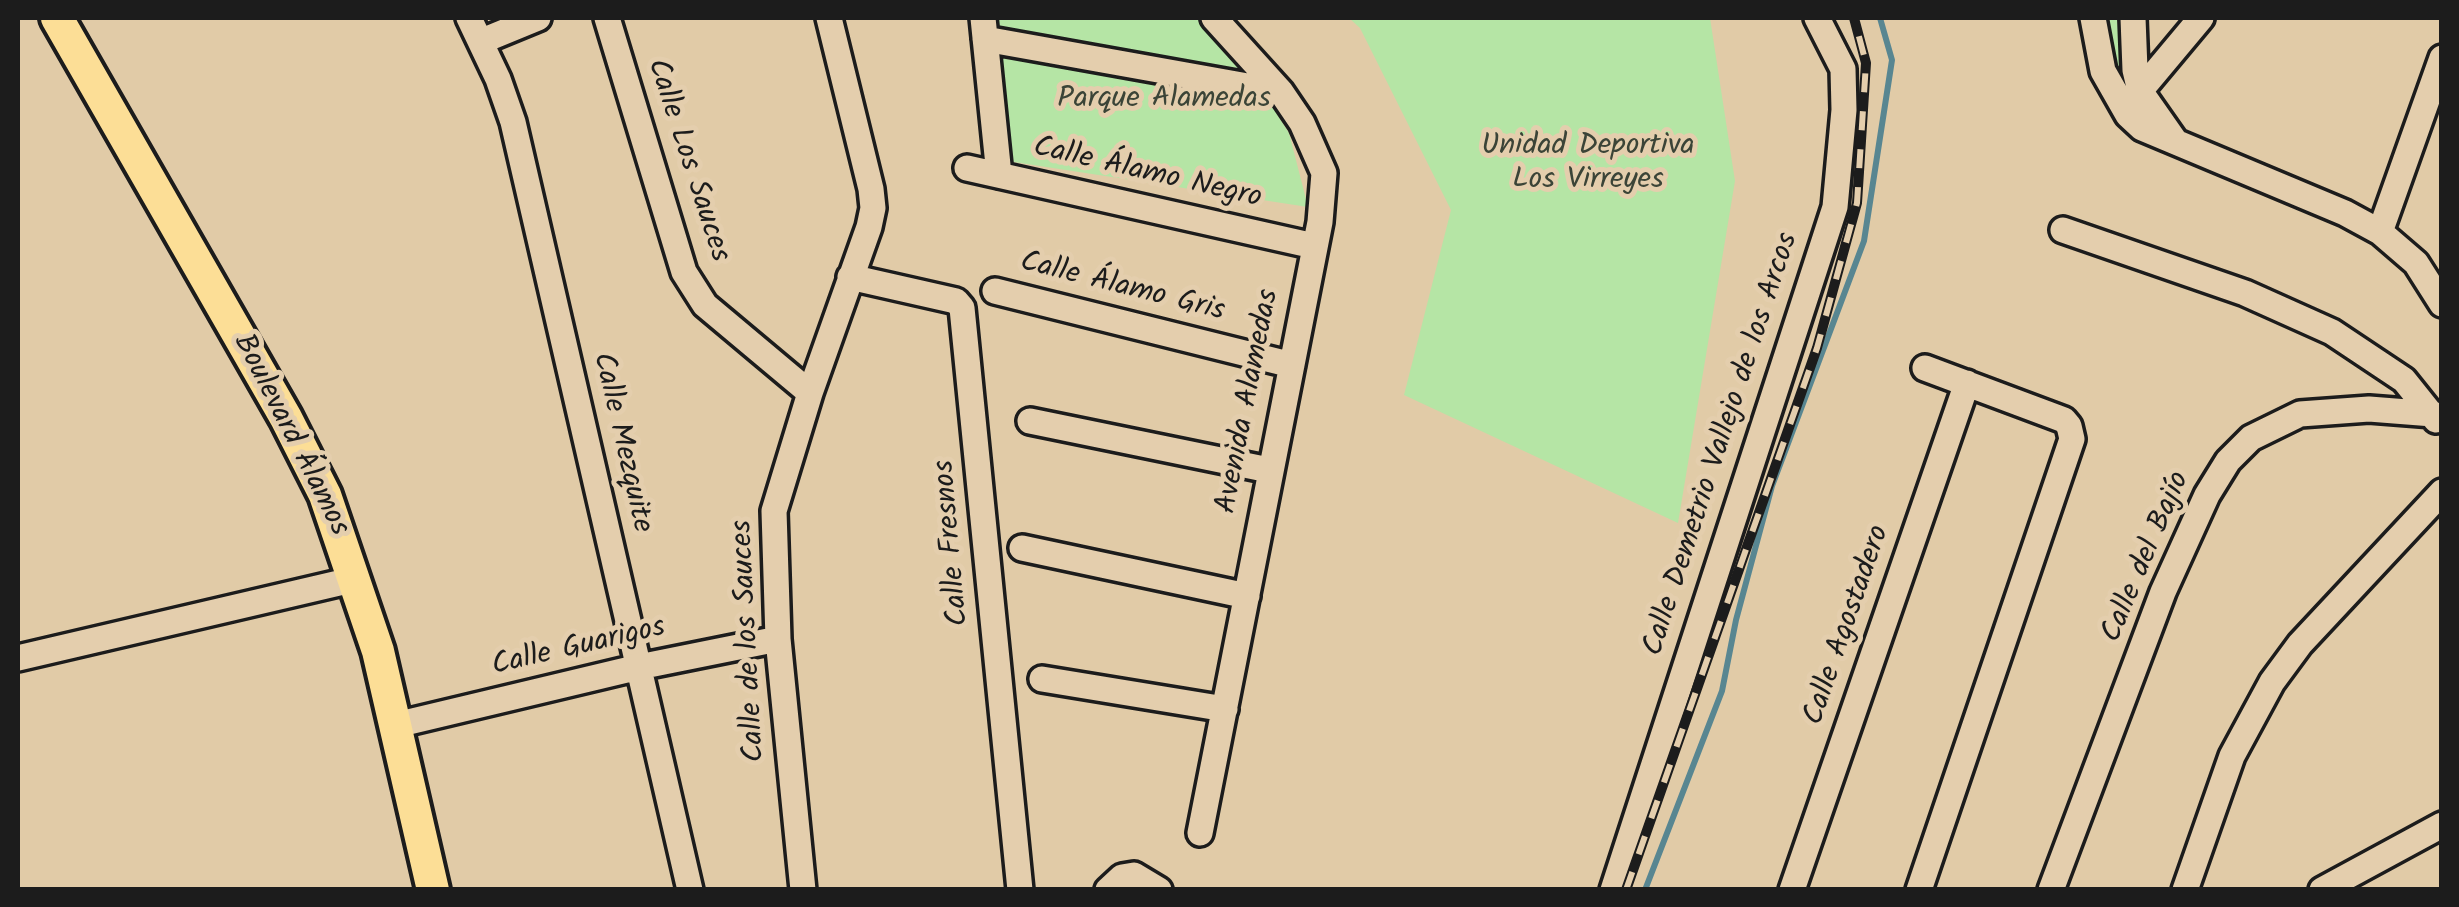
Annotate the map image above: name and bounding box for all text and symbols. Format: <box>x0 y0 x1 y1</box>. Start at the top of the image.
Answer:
street label: Calle Los Sauces <box>636 55 736 267</box>
park label: Parque Alamedas <box>1057 83 1271 119</box>
park label: Unidad Deportiva Los Virreyes <box>1481 130 1695 200</box>
street label: Calle Álamo Negro <box>1029 131 1265 219</box>
street label: Calle Demetrio Vallejo de los Arcos <box>1638 229 1808 661</box>
street label: Calle Álamo Gris <box>1016 246 1228 332</box>
street label: Avenida Alamedas <box>1211 287 1289 517</box>
street label: Boulevard Álamos <box>223 329 355 543</box>
street label: Calle Mezquite <box>582 350 658 536</box>
street label: Calle Fresnos <box>929 458 979 628</box>
street label: Calle del Bajío <box>2096 467 2200 649</box>
street label: Calle de los Sauces <box>727 519 775 763</box>
street label: Calle Agostadero <box>1798 521 1900 731</box>
street label: Calle Guarigos <box>489 612 669 686</box>

